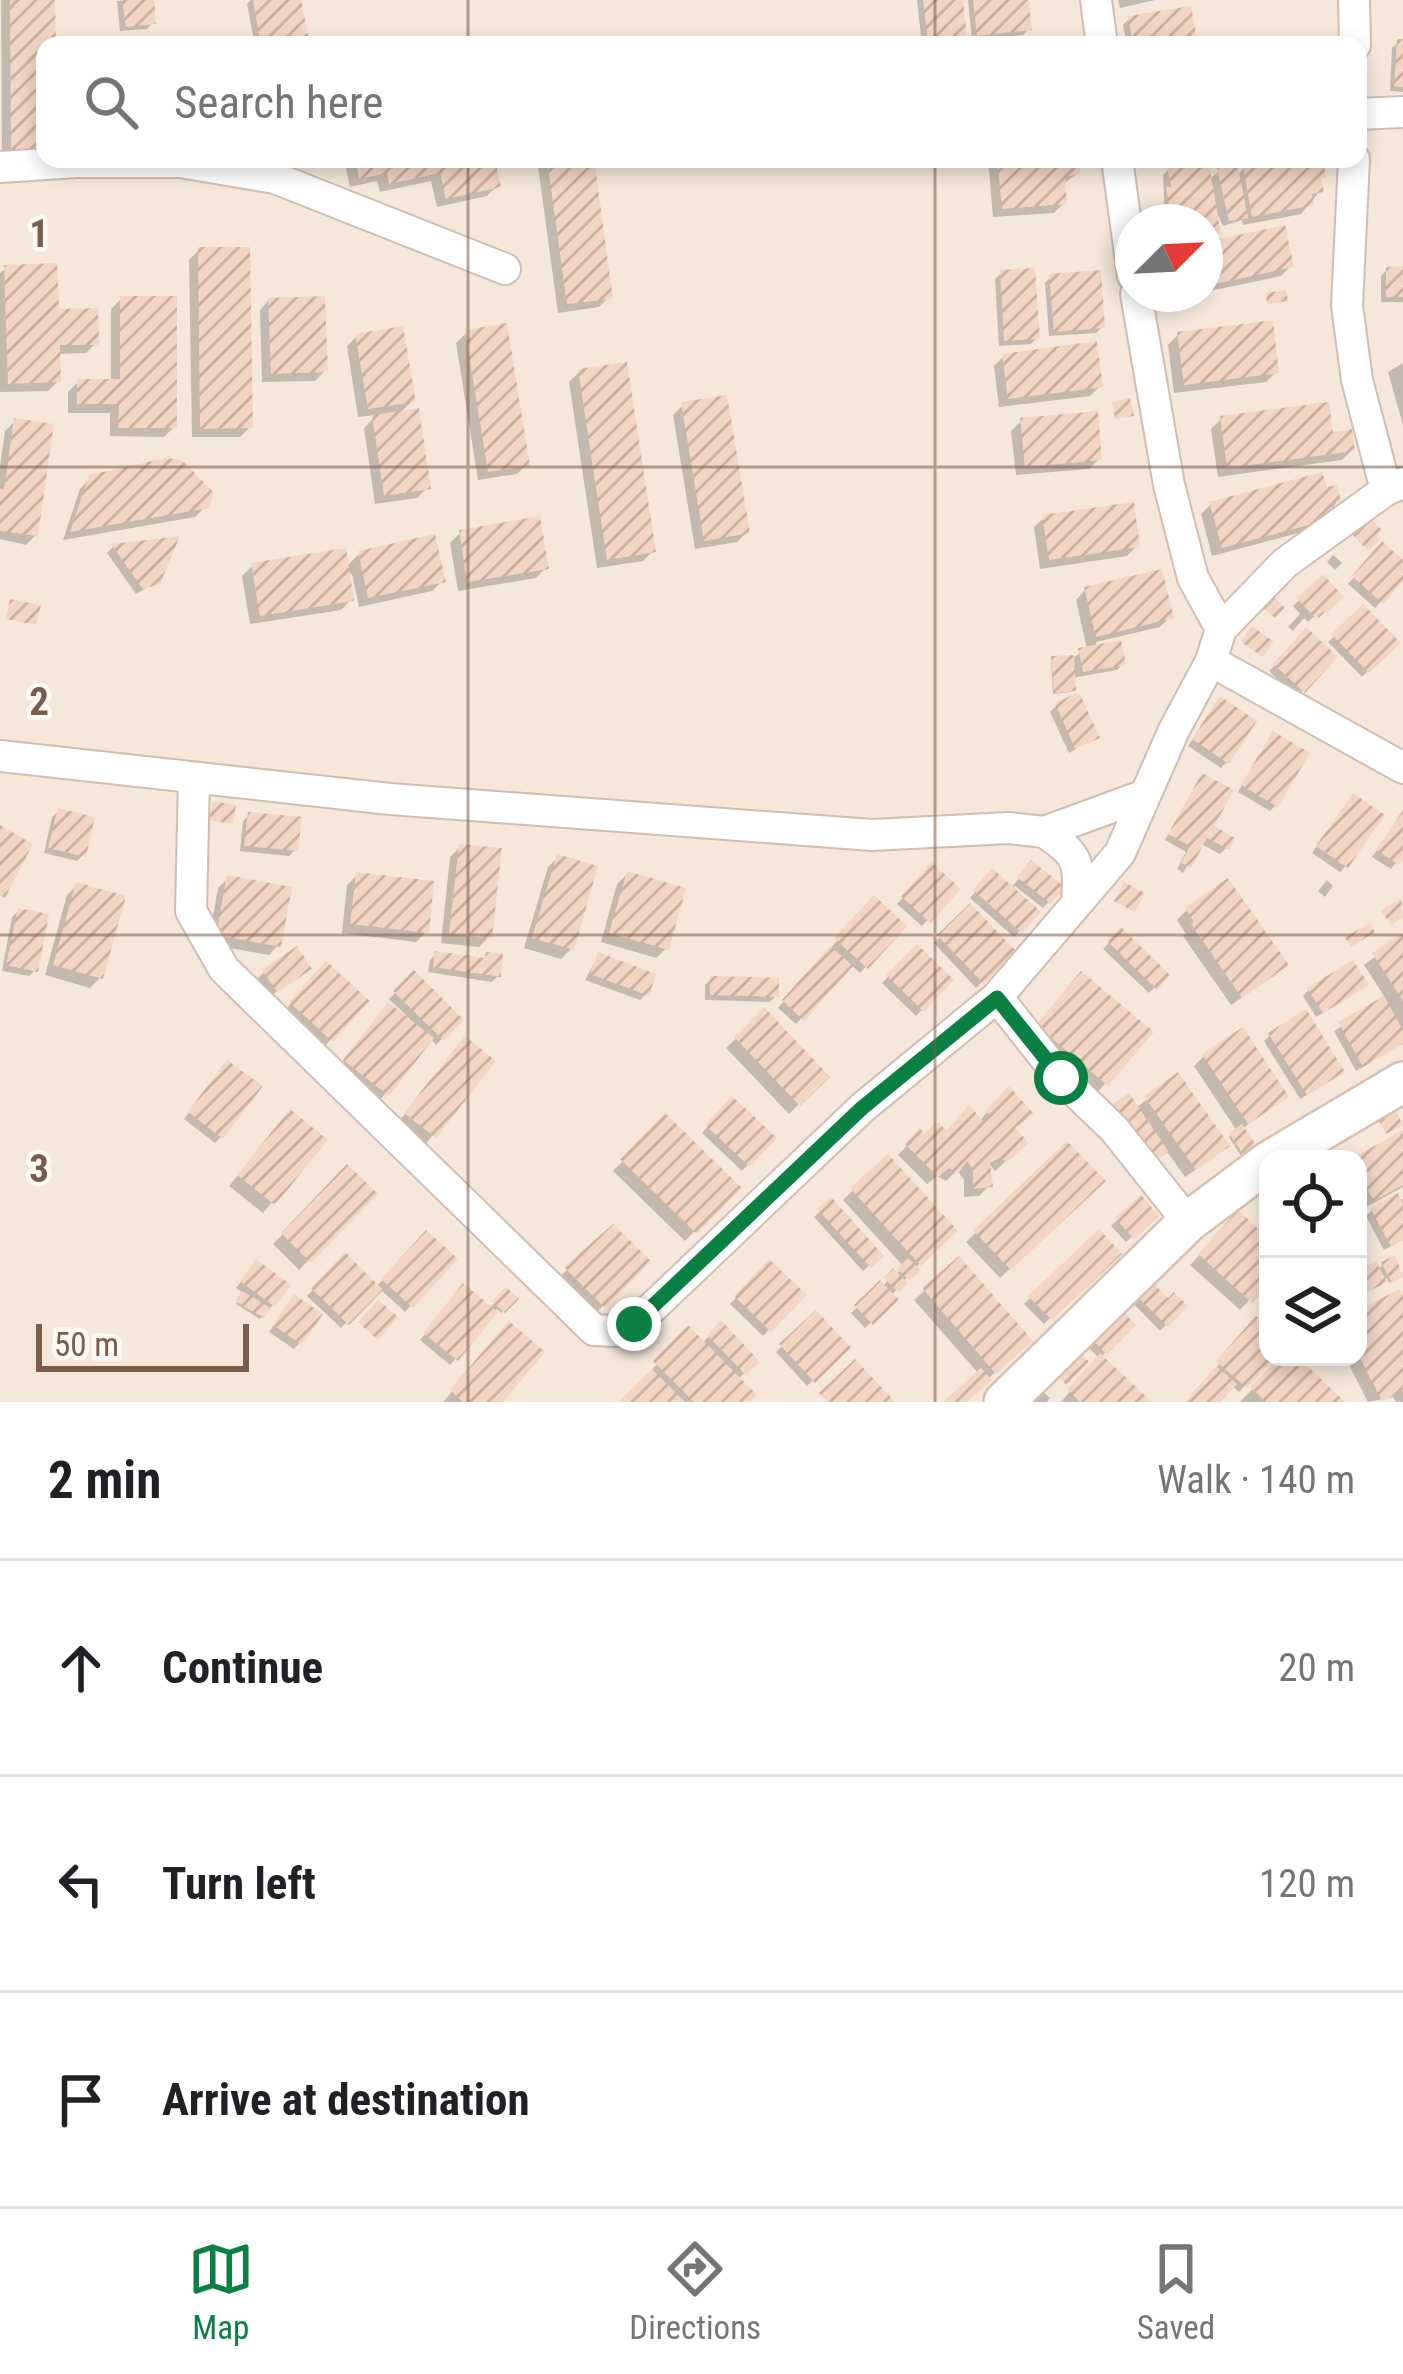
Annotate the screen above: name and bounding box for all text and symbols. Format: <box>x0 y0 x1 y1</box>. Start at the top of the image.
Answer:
search box <box>36 36 1367 168</box>
icon: search <box>78 69 144 135</box>
text: Search here <box>174 76 383 129</box>
north arrow <box>1115 204 1223 312</box>
text: 1 <box>29 211 49 257</box>
text: 2 <box>29 679 49 725</box>
route start <box>1034 1051 1088 1105</box>
text: 3 <box>29 1146 49 1192</box>
map controls <box>1259 1150 1367 1366</box>
button: locate <box>1259 1150 1367 1258</box>
button: layers <box>1259 1258 1367 1366</box>
route end <box>607 1297 661 1351</box>
scale bar <box>36 1318 249 1371</box>
text: 50 m <box>54 1325 119 1364</box>
text: 2 min <box>48 1451 161 1510</box>
text: Walk · 140 m <box>1157 1457 1355 1503</box>
icon: ahead <box>48 1635 114 1701</box>
text: Continue <box>162 1641 323 1694</box>
text: 20 m <box>1278 1645 1355 1691</box>
icon: left <box>48 1851 114 1917</box>
text: Turn left <box>162 1857 316 1910</box>
text: 120 m <box>1259 1861 1355 1907</box>
icon: arrive <box>48 2067 114 2133</box>
text: Arrive at destination <box>162 2073 530 2126</box>
tab: Map <box>188 2236 254 2347</box>
tab: Directions <box>629 2236 761 2347</box>
tab: Saved <box>1137 2236 1215 2347</box>

